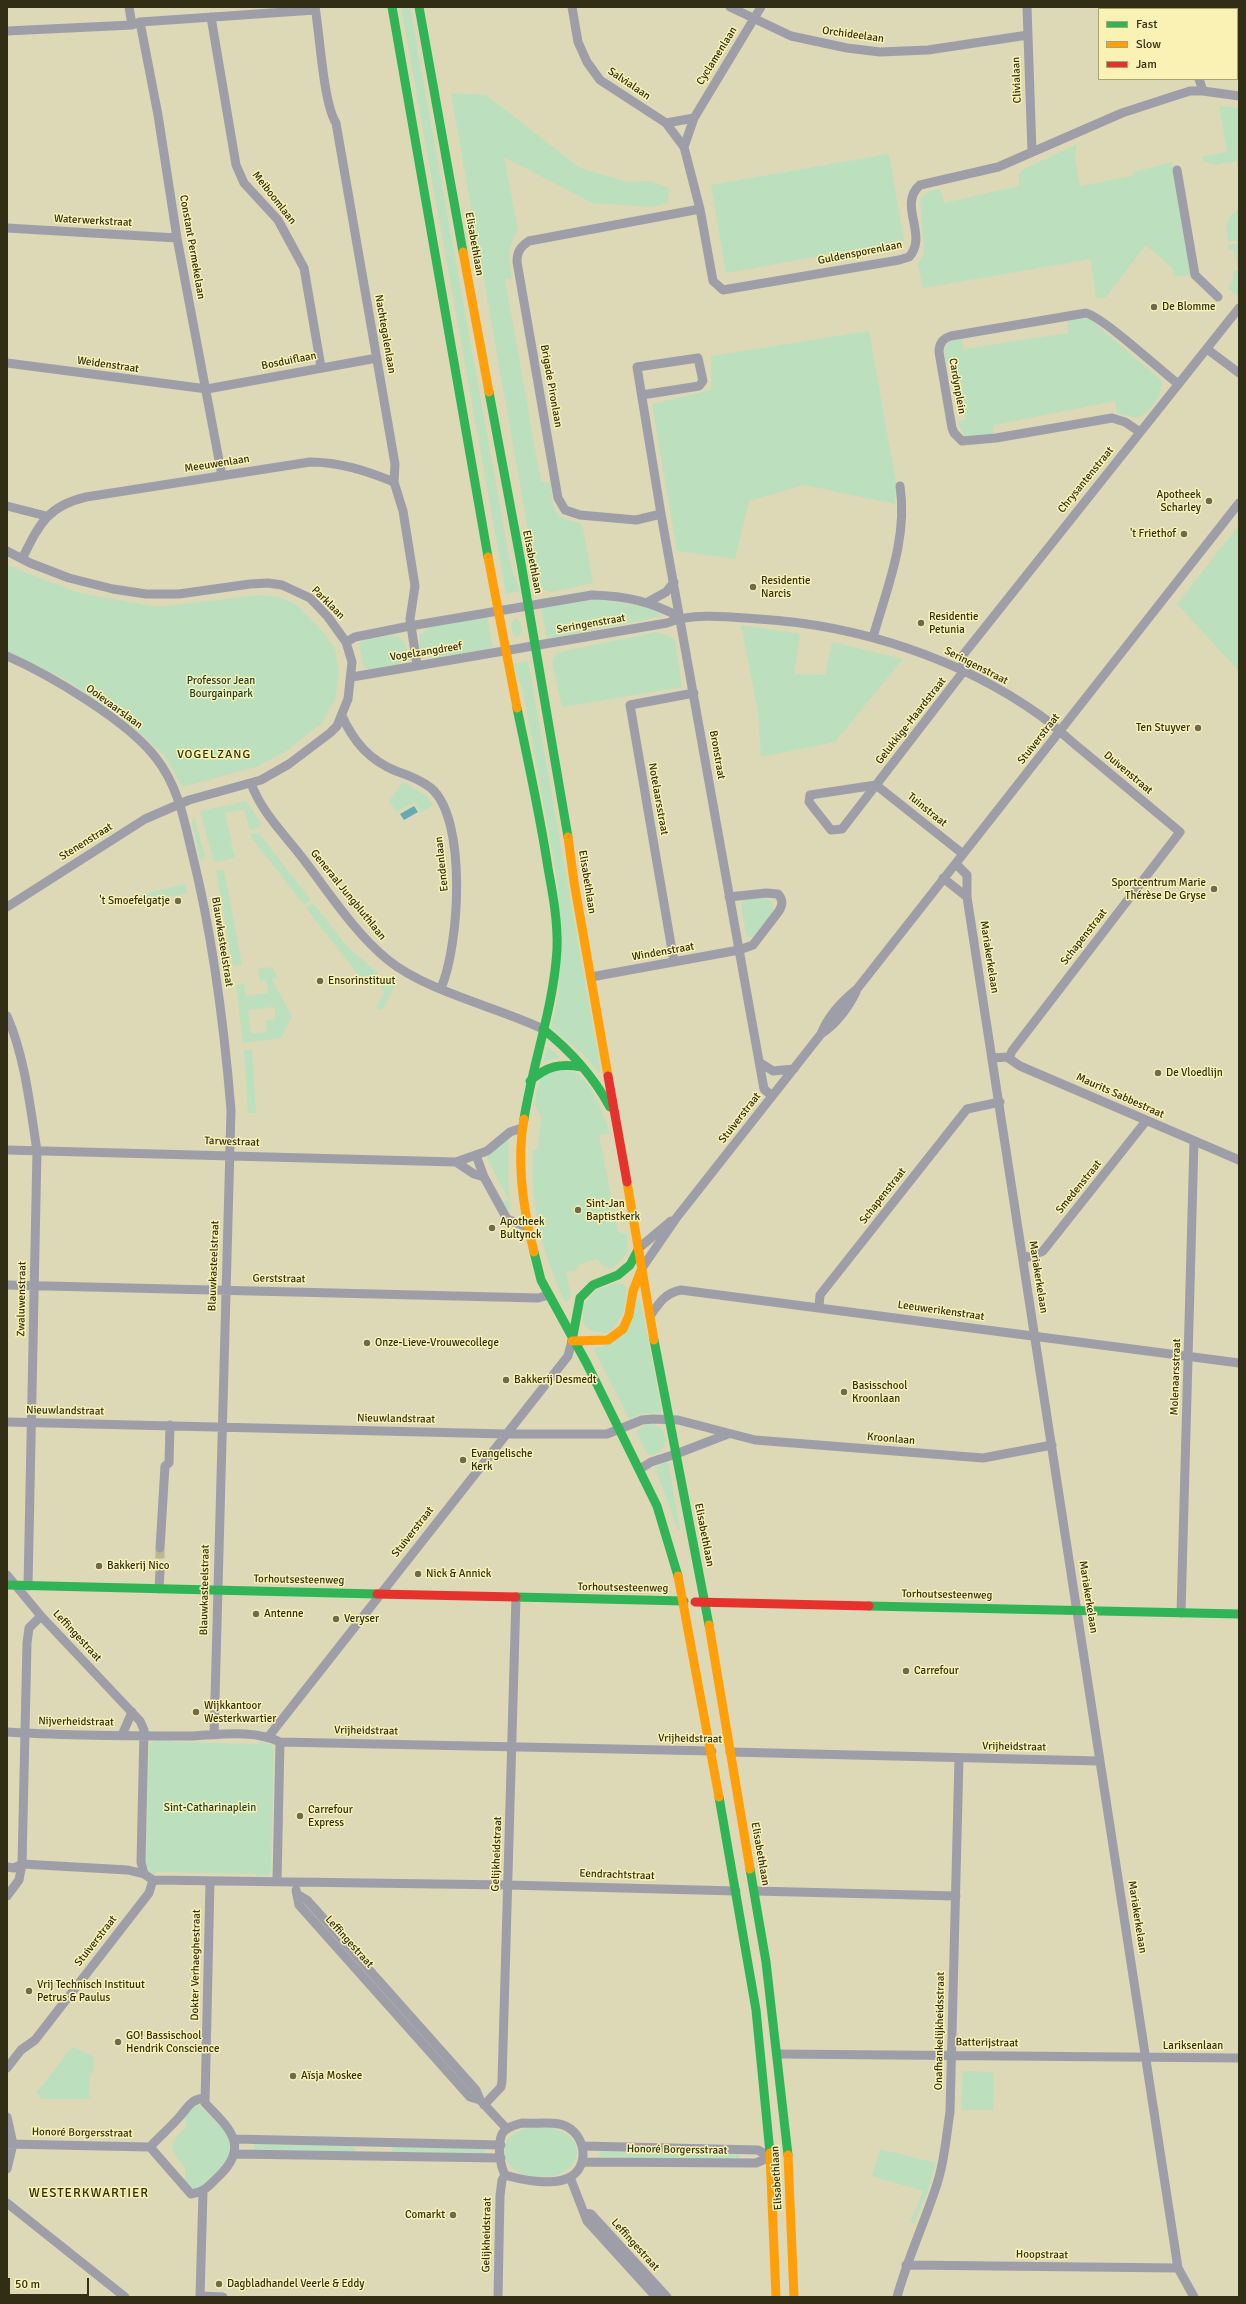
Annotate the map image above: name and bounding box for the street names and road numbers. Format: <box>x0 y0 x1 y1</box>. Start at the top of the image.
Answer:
street label: Cyclamenlaan <box>694 24 740 88</box>
street label: Orchideelaan <box>821 24 885 46</box>
street label: Clivialaan <box>1010 57 1024 103</box>
street label: Salvialaan <box>605 65 653 103</box>
street label: Meiboomlaan <box>249 169 299 227</box>
street label: Constant Permekelaan <box>176 194 208 300</box>
street label: Elisabethlaan <box>462 211 486 277</box>
street label: Waterwerkstraat <box>54 212 132 230</box>
street label: Guldensporenlaan <box>817 238 903 268</box>
street label: Nachtegalenlaan <box>372 294 398 374</box>
street label: Brigade Pironlaan <box>537 343 565 429</box>
street label: Bosduiflaan <box>260 349 318 373</box>
street label: Weidenstraat <box>76 354 140 376</box>
street label: Cardynplein <box>946 357 968 415</box>
street label: Chrysantenstraat <box>1055 444 1117 516</box>
street label: Meeuwenlaan <box>184 452 250 476</box>
street label: Elisabethlaan <box>519 529 545 595</box>
street label: Parklaan <box>309 584 347 622</box>
street label: Seringenstraat <box>556 611 626 637</box>
street label: Vogelzangdreef <box>389 640 463 664</box>
street label: Seringenstraat <box>942 644 1010 688</box>
street label: Gelukkige-Haardstraat <box>873 675 949 767</box>
street label: Ooievaarslaan <box>83 682 145 732</box>
street label: Stuiverstraat <box>1015 711 1063 767</box>
street label: Bronstraat <box>706 729 728 781</box>
street label: Duivenstraat <box>1101 749 1155 797</box>
street label: Notelaarsstraat <box>645 762 671 836</box>
street label: Tuinstraat <box>905 790 949 830</box>
street label: Stenenstraat <box>57 820 115 864</box>
street label: Eendenlaan <box>433 836 451 892</box>
street label: Generaal Jungbluthlaan <box>307 847 389 943</box>
street label: Elisabethlaan <box>575 849 599 915</box>
street label: Blauwkasteelstraat <box>208 896 236 988</box>
street label: Schapenstraat <box>1058 906 1110 968</box>
street label: Mariakerkelaan <box>977 920 1001 994</box>
street label: Windenstraat <box>631 940 695 964</box>
street label: Maurits Sabbestraat <box>1074 1071 1166 1121</box>
street label: Stuiverstraat <box>716 1090 764 1146</box>
street label: Tarwestraat <box>204 1134 260 1150</box>
street label: Smedenstraat <box>1053 1157 1105 1217</box>
street label: Schapenstraat <box>857 1165 909 1227</box>
street label: Blauwkasteelstraat <box>206 1220 222 1312</box>
street label: Mariakerkelaan <box>1026 1240 1050 1314</box>
street label: Zwaluwenstraat <box>15 1261 29 1337</box>
street label: Gerststraat <box>252 1272 306 1286</box>
street label: Leeuwerikenstraat <box>897 1298 985 1324</box>
street label: Molenaarsstraat <box>1168 1338 1184 1416</box>
street label: Nieuwlandstraat <box>26 1404 104 1418</box>
street label: Nieuwlandstraat <box>357 1412 435 1426</box>
street label: Kroonlaan <box>866 1430 916 1448</box>
street label: Elisabethlaan <box>691 1502 717 1568</box>
street label: Stuiverstraat <box>389 1504 437 1560</box>
street label: Blauwkasteelstraat <box>198 1544 212 1636</box>
street label: Mariakerkelaan <box>1076 1560 1100 1634</box>
street label: Torhoutsesteenweg <box>254 1573 344 1587</box>
street label: Torhoutsesteenweg <box>578 1581 668 1595</box>
street label: Torhoutsesteenweg <box>902 1588 992 1602</box>
street label: Leffingestraat <box>50 1608 104 1664</box>
street label: Nijverheidstraat <box>38 1715 114 1729</box>
street label: Vrijheidstraat <box>334 1724 398 1738</box>
street label: Vrijheidstraat <box>658 1732 722 1746</box>
street label: Vrijheidstraat <box>982 1740 1046 1754</box>
street label: Gelijkheidstraat <box>489 1816 505 1892</box>
street label: Elisabethlaan <box>748 1821 772 1887</box>
street label: Eendrachtstraat <box>579 1867 655 1883</box>
street label: Mariakerkelaan <box>1125 1880 1149 1954</box>
street label: Dokter Verhaeghestraat <box>188 1909 204 2021</box>
street label: Stuiverstraat <box>72 1913 120 1969</box>
street label: Leffingestraat <box>322 1913 376 1971</box>
street label: Onafhankelijkheidsstraat <box>932 1972 948 2090</box>
street label: Batterijstraat <box>955 2036 1019 2050</box>
street label: Lariksenlaan <box>1163 2039 1223 2053</box>
street label: Honoré Borgersstraat <box>32 2126 132 2140</box>
street label: Honoré Borgersstraat <box>627 2143 727 2157</box>
street label: Elisabethlaan <box>769 2146 785 2210</box>
street label: Gelijkheidstraat <box>480 2197 494 2273</box>
street label: Leffingestraat <box>608 2216 662 2274</box>
street label: Hoopstraat <box>1016 2248 1068 2262</box>

